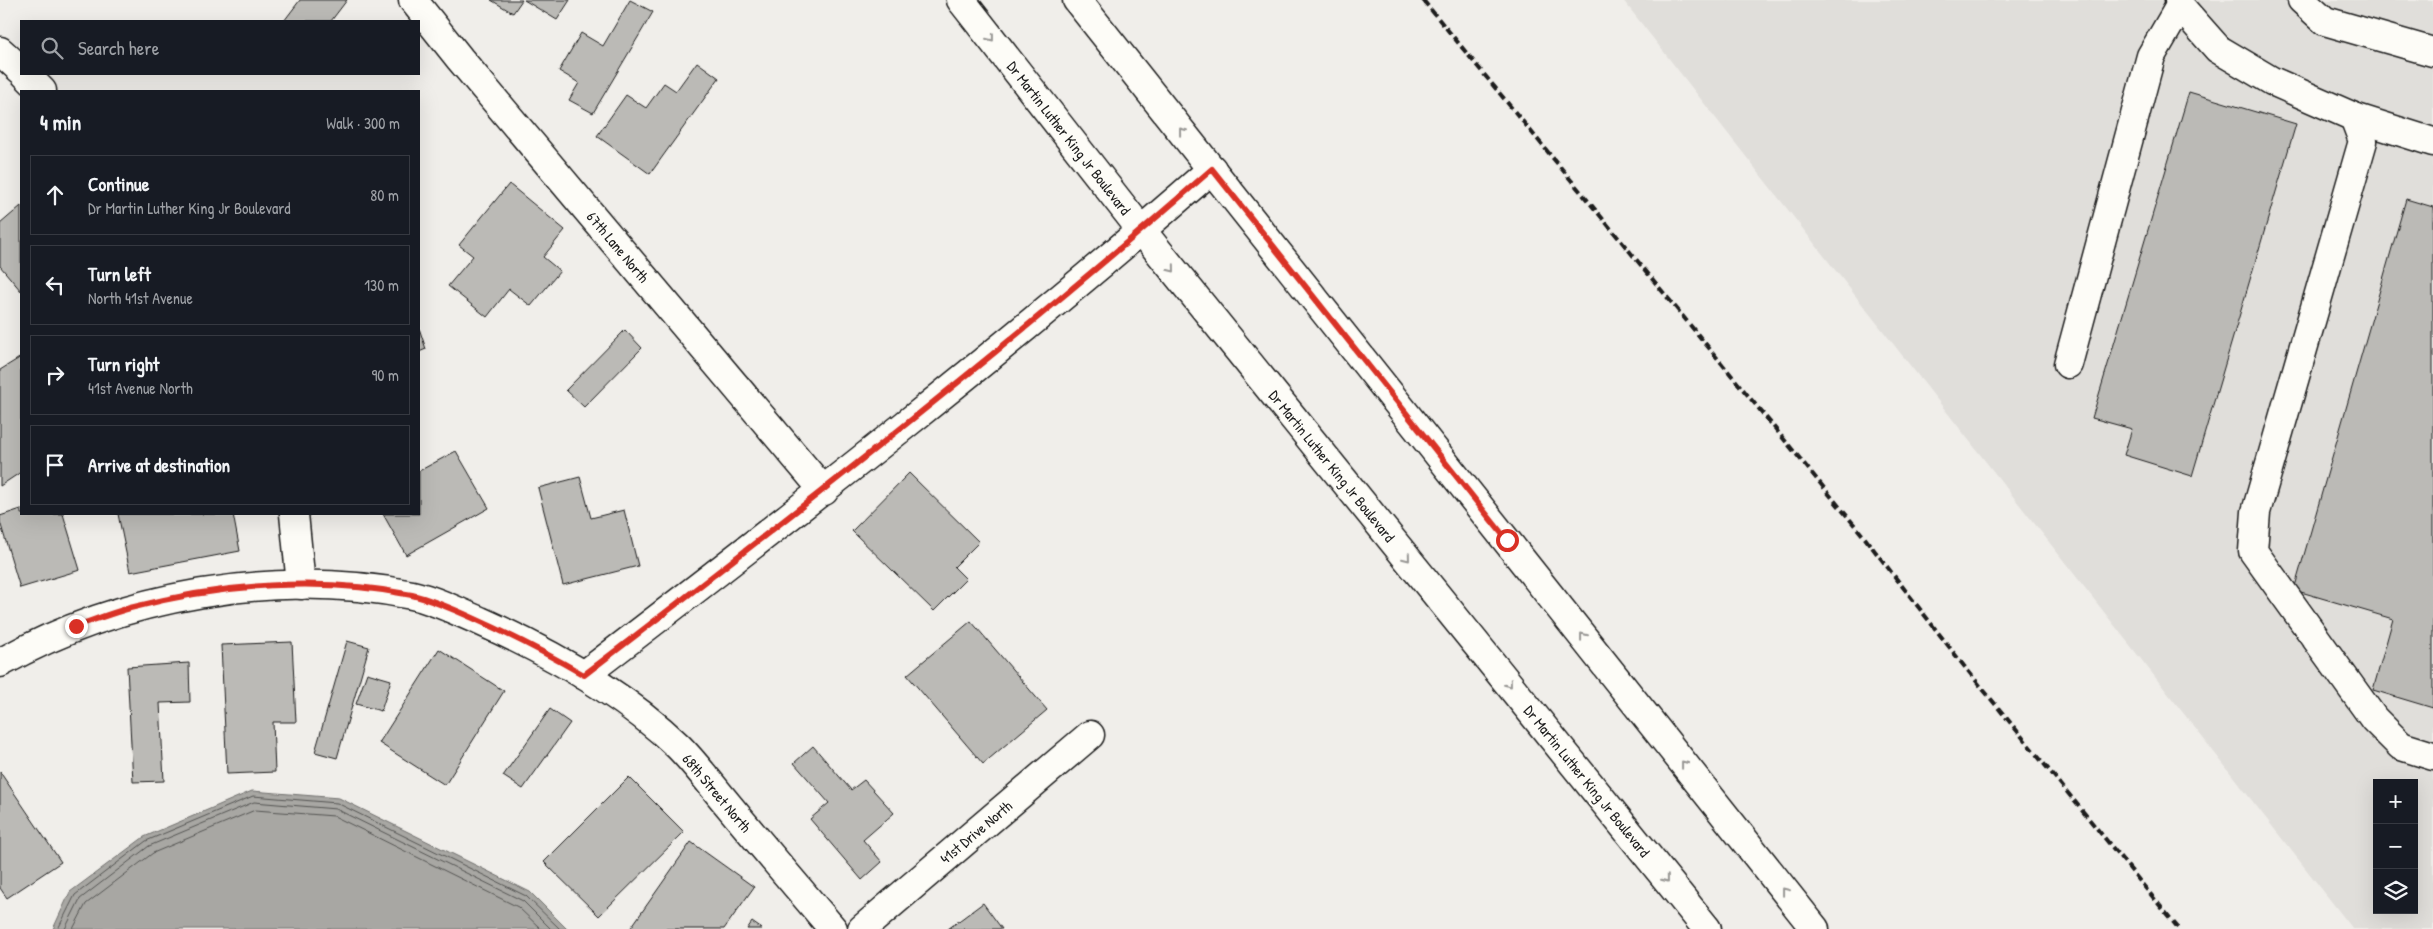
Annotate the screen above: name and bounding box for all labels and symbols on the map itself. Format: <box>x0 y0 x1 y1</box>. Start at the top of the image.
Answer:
one-way arrow <box>985 32 993 41</box>
street label: Dr Martin Luther King Jr Boulevard <box>1002 57 1136 219</box>
one-way arrow <box>1179 128 1187 137</box>
street label: 67th Lane North <box>582 207 654 287</box>
one-way arrow <box>1167 263 1176 272</box>
street label: Dr Martin Luther King Jr Boulevard <box>1264 386 1400 547</box>
route start <box>1496 529 1519 552</box>
one-way arrow <box>1401 552 1409 561</box>
route end <box>65 615 88 638</box>
one-way arrow <box>1581 633 1589 642</box>
one-way arrow <box>1503 679 1512 688</box>
street label: Dr Martin Luther King Jr Boulevard <box>1519 701 1655 862</box>
street label: 68th Street North <box>678 749 756 837</box>
one-way arrow <box>1681 760 1690 769</box>
street label: 41st Drive North <box>935 796 1017 868</box>
one-way arrow <box>1661 873 1670 882</box>
one-way arrow <box>1783 888 1791 897</box>

